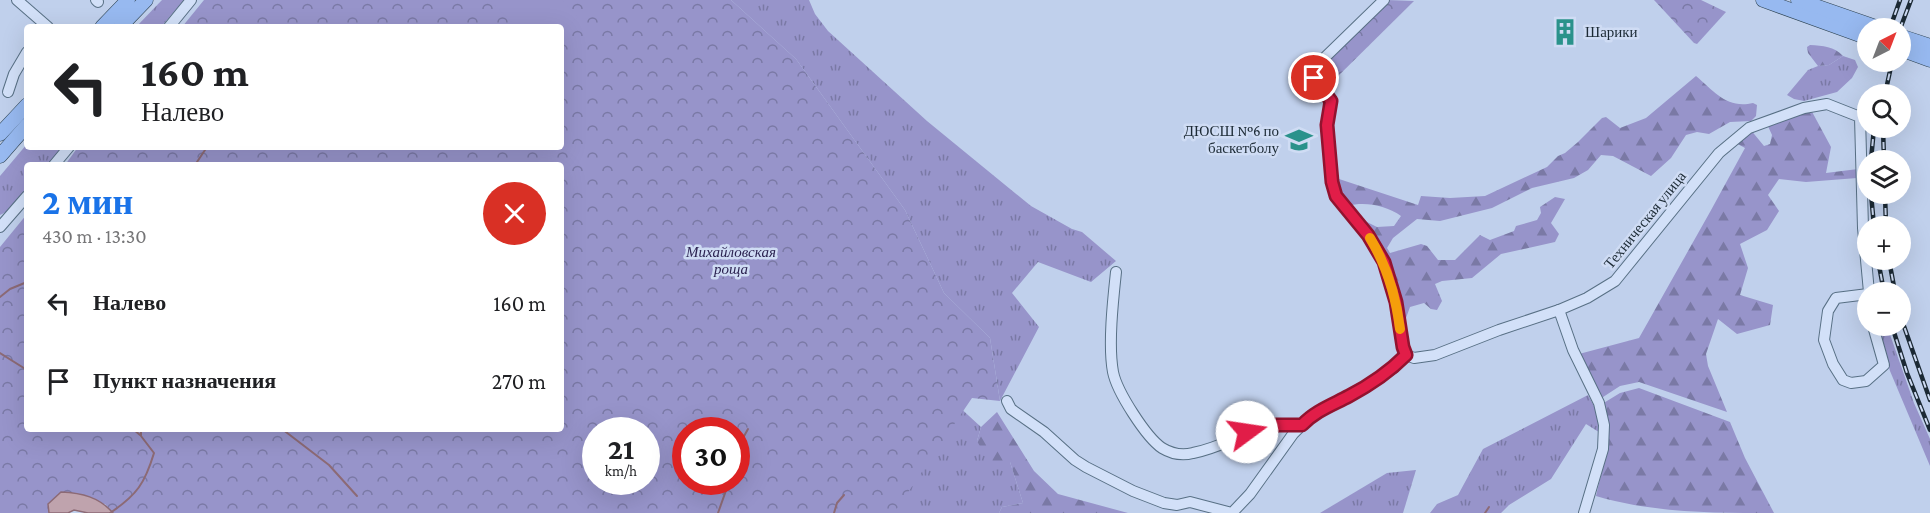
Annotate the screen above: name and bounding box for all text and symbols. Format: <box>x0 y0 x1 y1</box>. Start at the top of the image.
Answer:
building icon: Шарики <box>1550 17 1580 47</box>
north arrow <box>1857 18 1911 72</box>
map controls <box>1857 18 1911 336</box>
place label: Шарики <box>1585 24 1638 40</box>
icon: left <box>42 48 120 126</box>
text: 160 m <box>141 48 249 95</box>
pin <box>1288 52 1339 103</box>
icon: arrive <box>1297 61 1330 94</box>
button: search <box>1857 84 1911 138</box>
text: Налево <box>141 97 224 127</box>
place label: ДЮСШ №6 по баскетболу <box>1184 123 1279 156</box>
school or university icon: ДЮСШ №6 по баскетболу <box>1284 125 1314 155</box>
button: layers <box>1857 150 1911 204</box>
street label: Техническая улица <box>1601 168 1689 272</box>
text: 2 мин <box>42 182 133 222</box>
button: close <box>483 182 546 245</box>
button: + <box>1857 216 1911 270</box>
text: 430 m · 13:30 <box>42 225 146 247</box>
park label: Михайловская роща <box>685 244 776 277</box>
button: − <box>1857 282 1911 336</box>
icon: left <box>42 287 75 320</box>
text: Налево <box>93 290 166 315</box>
text: 160 m <box>493 291 546 316</box>
icon: arrive <box>42 365 75 398</box>
text: Пункт назначения <box>93 368 276 393</box>
text: 270 m <box>492 369 546 394</box>
position arrow <box>1215 400 1279 464</box>
speed limit sign: 30 <box>672 417 750 495</box>
text: 21 <box>608 432 634 465</box>
text: km/h <box>605 463 637 479</box>

